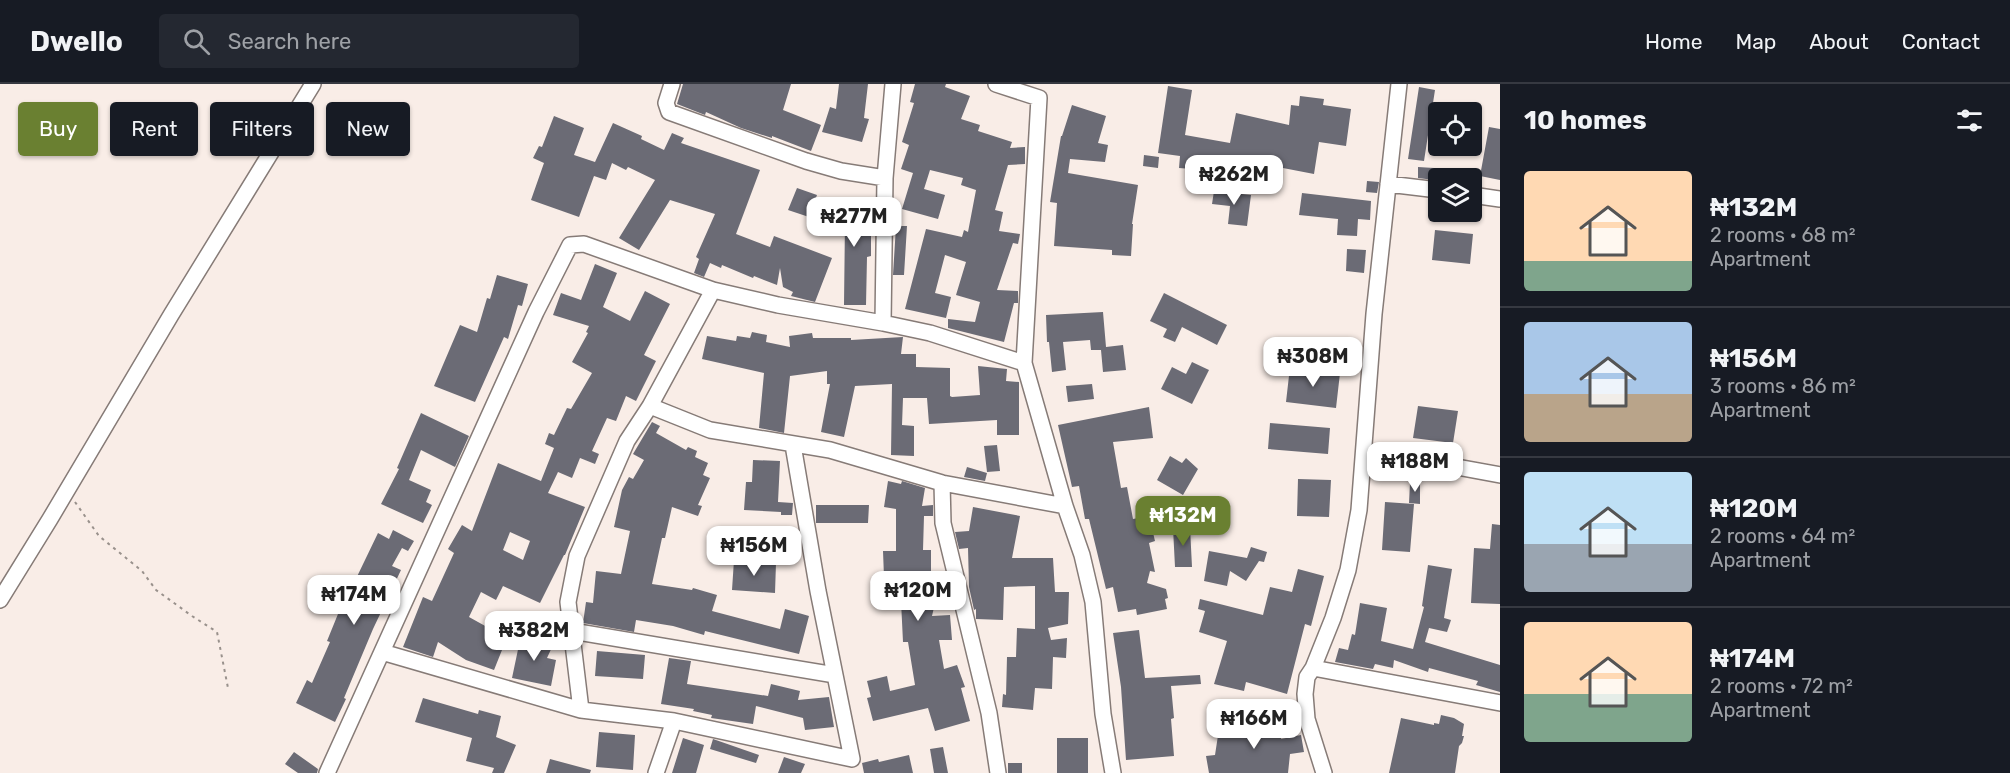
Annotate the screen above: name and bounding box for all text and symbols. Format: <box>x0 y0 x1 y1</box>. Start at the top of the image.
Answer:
search box <box>159 14 579 68</box>
text: Dwello <box>30 25 123 58</box>
icon: search <box>180 25 213 58</box>
text: Search here <box>228 28 351 55</box>
text: Home <box>1645 29 1702 54</box>
text: Map <box>1735 29 1776 54</box>
text: About <box>1809 29 1869 54</box>
text: Contact <box>1902 29 1980 54</box>
chip: Buy <box>18 102 98 156</box>
chip: Rent <box>110 102 198 156</box>
chip: Filters <box>210 102 314 156</box>
chip: New <box>326 102 410 156</box>
map controls <box>1428 102 1482 222</box>
button: locate <box>1428 102 1482 156</box>
icon: filters <box>1953 104 1986 137</box>
text: 10 homes <box>1524 105 1647 136</box>
pin: ₦262M <box>1192 155 1276 206</box>
text: ₦262M <box>1199 162 1269 186</box>
button: layers <box>1428 168 1482 222</box>
text: ₦132M <box>1710 192 1797 223</box>
icon: home <box>1572 195 1644 267</box>
pin: ₦277M <box>812 197 896 248</box>
text: ₦277M <box>821 204 887 228</box>
text: 2 rooms · 68 m² <box>1710 223 1856 247</box>
text: Apartment <box>1710 247 1811 271</box>
pin: ₦308M <box>1271 337 1355 388</box>
text: ₦156M <box>1710 343 1797 374</box>
text: ₦308M <box>1277 344 1349 368</box>
icon: home <box>1572 346 1644 418</box>
text: 3 rooms · 86 m² <box>1710 374 1856 398</box>
text: Apartment <box>1710 398 1811 422</box>
pin: ₦188M <box>1373 442 1457 493</box>
text: ₦188M <box>1381 449 1449 473</box>
text: ₦120M <box>1710 493 1798 524</box>
pin: ₦132M <box>1141 496 1225 547</box>
icon: home <box>1572 496 1644 568</box>
text: ₦132M <box>1149 503 1217 527</box>
text: 2 rooms · 64 m² <box>1710 524 1855 548</box>
pin: ₦156M <box>712 526 796 577</box>
text: ₦156M <box>721 533 787 557</box>
text: Apartment <box>1710 548 1811 572</box>
pin: ₦120M <box>876 571 960 622</box>
pin: ₦174M <box>312 575 396 626</box>
text: ₦120M <box>884 578 952 602</box>
text: ₦174M <box>321 582 387 606</box>
pin: ₦382M <box>492 611 576 662</box>
text: ₦382M <box>499 618 569 642</box>
text: ₦174M <box>1710 643 1795 674</box>
icon: home <box>1572 646 1644 718</box>
text: 2 rooms · 72 m² <box>1710 674 1853 698</box>
text: Apartment <box>1710 698 1811 722</box>
pin: ₦166M <box>1212 699 1296 750</box>
text: ₦166M <box>1221 706 1287 730</box>

